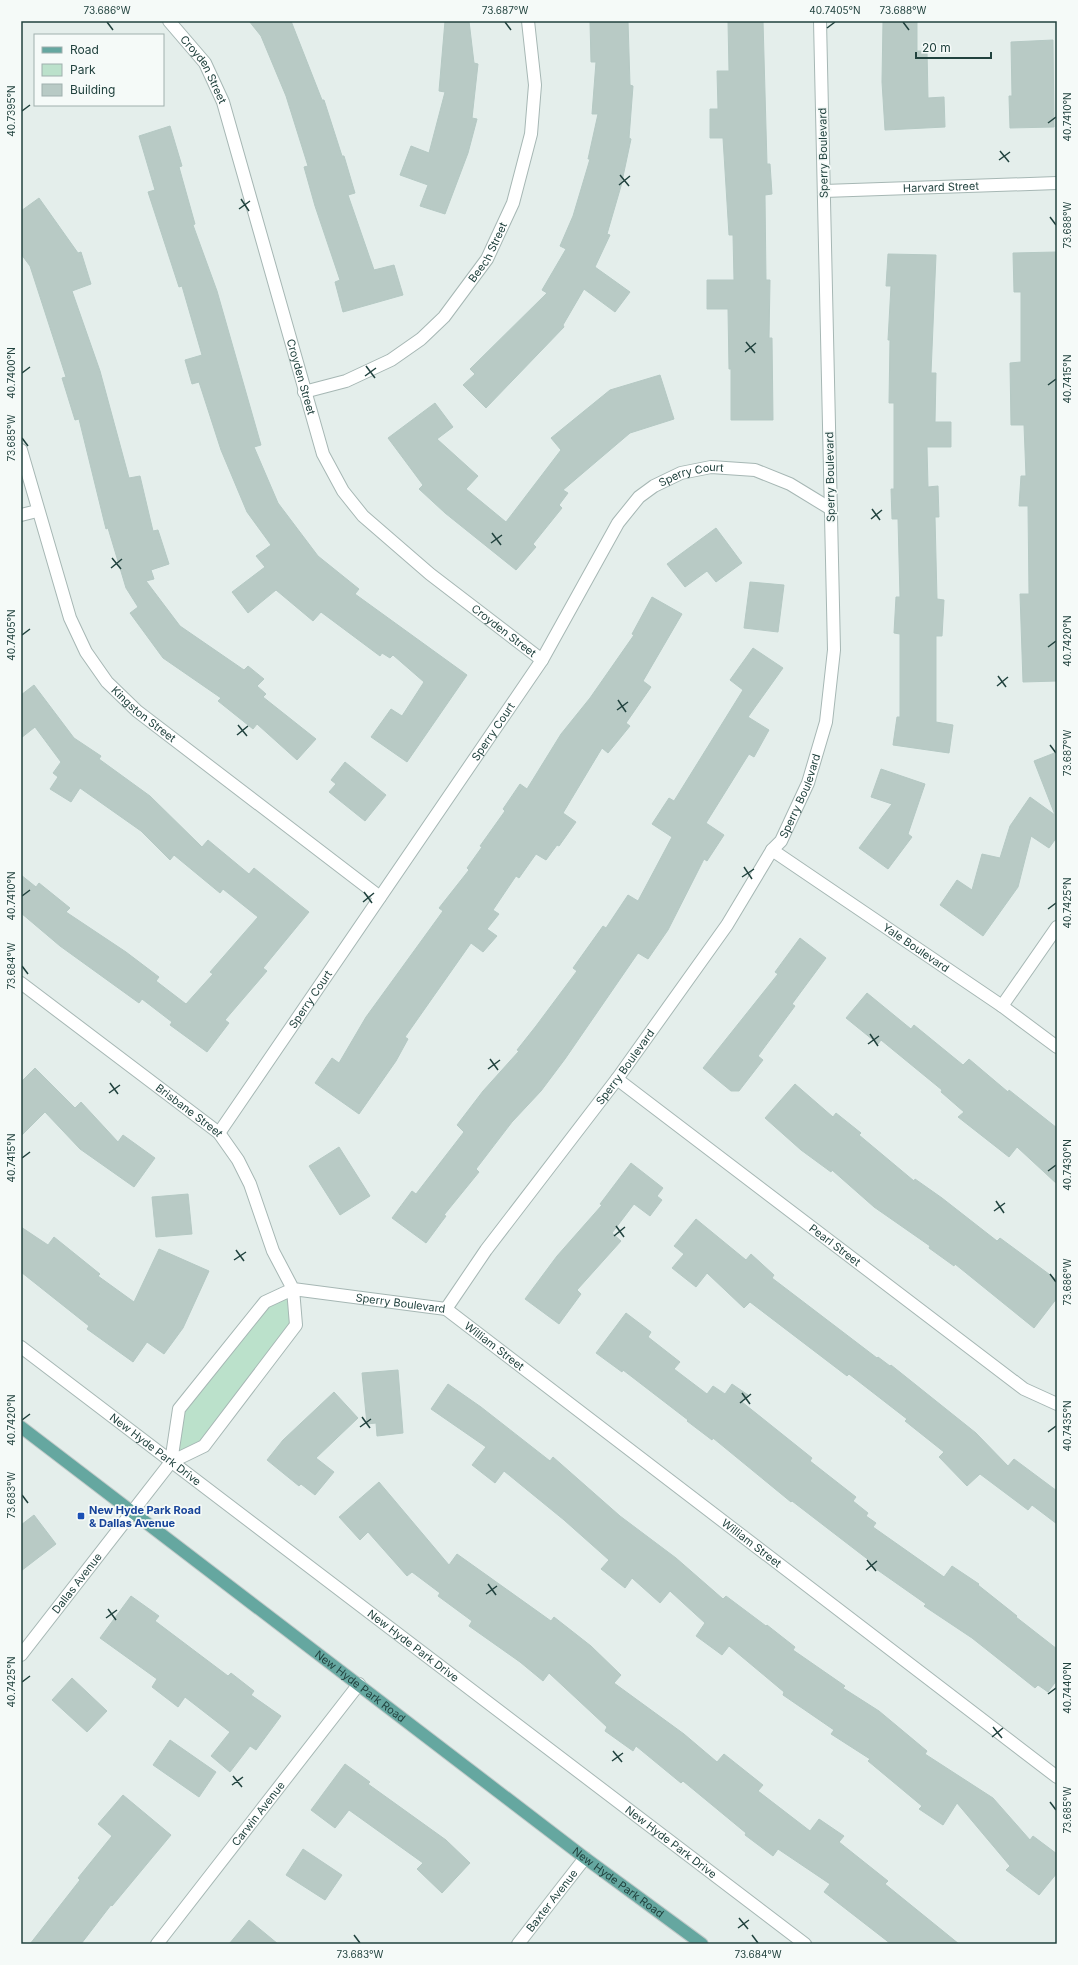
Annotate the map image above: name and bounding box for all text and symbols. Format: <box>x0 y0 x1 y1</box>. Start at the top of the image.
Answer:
text: 73.686°W <box>83 4 131 16</box>
text: 73.687°W <box>482 4 528 16</box>
text: 40.7405°N <box>809 4 861 16</box>
text: 73.688°W <box>880 4 927 16</box>
street label: Croyden Street <box>177 32 230 106</box>
legend <box>34 34 164 106</box>
scale bar <box>916 34 991 60</box>
text: 20 m <box>922 40 951 55</box>
text: Road <box>70 42 99 57</box>
text: Park <box>70 62 96 77</box>
text: Building <box>70 82 115 97</box>
text: 40.7395°N <box>5 85 17 137</box>
text: 40.7410°N <box>1061 92 1073 142</box>
street label: Sperry Boulevard <box>815 108 831 198</box>
street label: Harvard Street <box>903 179 980 195</box>
text: 73.688°W <box>1061 201 1073 248</box>
street label: Beech Street <box>465 220 510 285</box>
street label: Croyden Street <box>284 337 319 417</box>
text: 40.7400°N <box>5 347 17 399</box>
text: 40.7415°N <box>1061 355 1073 403</box>
text: 73.685°W <box>5 414 17 461</box>
street label: Sperry Boulevard <box>822 432 838 522</box>
street label: Sperry Court <box>656 460 724 490</box>
street label: Croyden Street <box>469 601 539 660</box>
text: 40.7405°N <box>5 609 17 661</box>
text: 40.7420°N <box>1061 615 1073 667</box>
street label: Kingston Street <box>108 683 179 745</box>
street label: Sperry Court <box>468 700 518 763</box>
text: 73.687°W <box>1061 730 1073 776</box>
street label: Sperry Boulevard <box>776 752 823 841</box>
text: 40.7410°N <box>5 871 17 921</box>
text: 40.7425°N <box>1061 877 1073 929</box>
street label: Yale Boulevard <box>880 920 952 975</box>
text: 73.684°W <box>5 942 17 990</box>
street label: Sperry Court <box>286 967 335 1031</box>
street label: Sperry Boulevard <box>593 1026 657 1108</box>
street label: Brisbane Street <box>153 1081 226 1140</box>
text: 40.7415°N <box>5 1134 17 1182</box>
text: 40.7430°N <box>1061 1139 1073 1191</box>
street label: Pearl Street <box>807 1221 864 1269</box>
text: 73.686°W <box>1061 1258 1073 1306</box>
street label: Sperry Boulevard <box>355 1290 446 1316</box>
street label: William Street <box>462 1319 527 1374</box>
text: 40.7420°N <box>5 1394 17 1446</box>
text: 40.7435°N <box>1061 1400 1073 1452</box>
street label: New Hyde Park Drive <box>107 1410 204 1489</box>
text: 73.683°W <box>5 1471 17 1518</box>
place label: New Hyde Park Road & Dallas Avenue <box>89 1503 201 1530</box>
marker: New Hyde Park Road & Dallas Avenue <box>76 1511 86 1521</box>
street label: William Street <box>719 1516 785 1571</box>
street label: Dallas Avenue <box>49 1550 105 1616</box>
street label: New Hyde Park Drive <box>365 1606 462 1685</box>
street label: New Hyde Park Road <box>312 1647 408 1725</box>
text: 40.7425°N <box>5 1656 17 1708</box>
text: 40.7440°N <box>1061 1662 1073 1714</box>
street label: Carwin Avenue <box>229 1778 288 1849</box>
text: 73.685°W <box>1061 1786 1073 1833</box>
street label: New Hyde Park Drive <box>623 1803 719 1881</box>
street label: New Hyde Park Road <box>570 1844 667 1921</box>
street label: Baxter Avenue <box>523 1867 581 1935</box>
text: 73.683°W <box>337 1948 384 1960</box>
text: 73.684°W <box>734 1948 782 1960</box>

